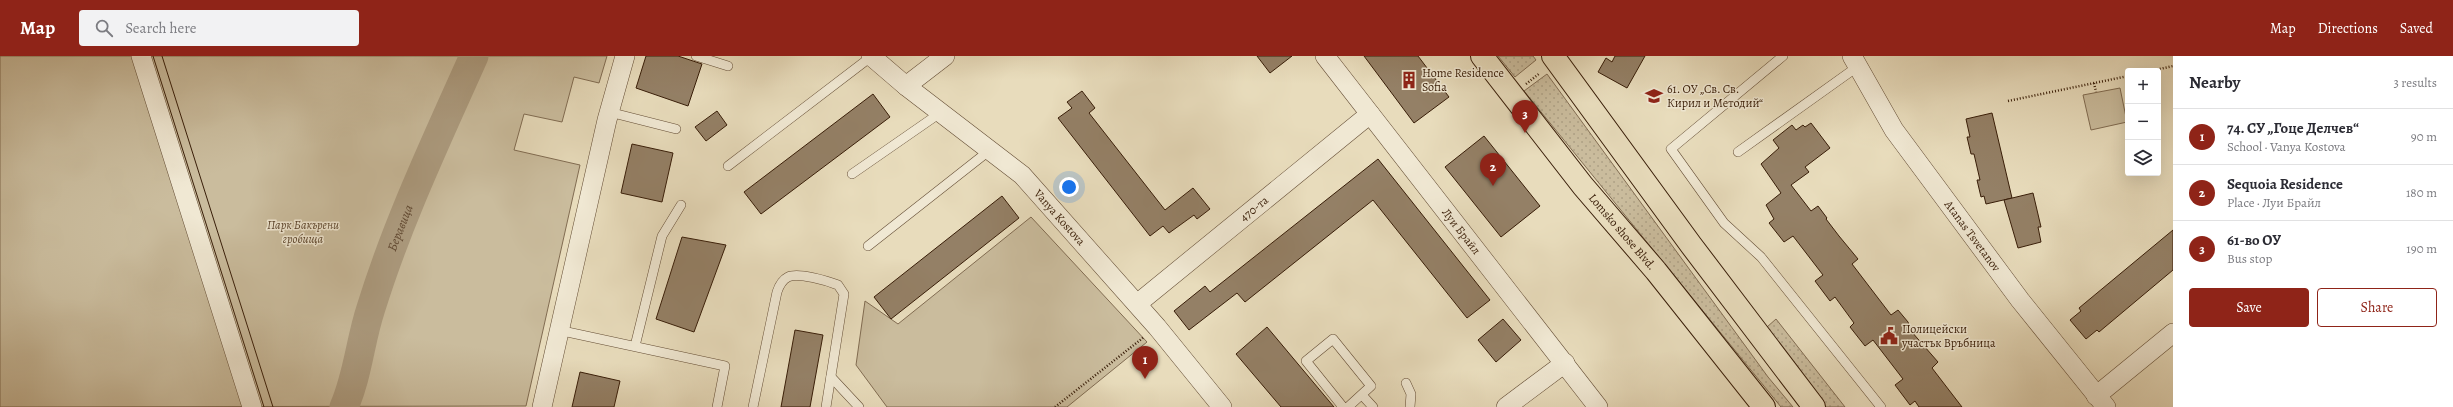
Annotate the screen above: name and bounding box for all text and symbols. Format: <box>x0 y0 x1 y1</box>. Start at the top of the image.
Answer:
search box <box>79 10 359 46</box>
text: Map <box>20 15 55 41</box>
icon: search <box>93 17 115 39</box>
text: Search here <box>125 18 197 38</box>
text: Map <box>2270 19 2296 38</box>
text: Directions <box>2318 19 2378 38</box>
text: Saved <box>2400 19 2433 38</box>
place label: Home Residence Sofia <box>1422 65 1504 95</box>
map controls <box>2125 68 2161 176</box>
button: + <box>2125 68 2161 104</box>
building icon: Home Residence Sofia <box>1399 70 1419 90</box>
text: Nearby <box>2189 71 2240 94</box>
text: 3 results <box>2393 74 2437 91</box>
place label: 61. ОУ „Св. Св. Кирил и Методий“ <box>1667 81 1763 111</box>
school or university icon: 61. ОУ „Св. Св. Кирил и Методий“ <box>1644 86 1664 106</box>
pin: 3 <box>1512 100 1538 133</box>
button: − <box>2125 104 2161 140</box>
text: 74. СУ „Гоце Делчев“ <box>2227 118 2359 138</box>
text: 1 <box>2200 128 2204 145</box>
text: 90 m <box>2411 128 2437 145</box>
text: School · Vanya Kostova <box>2227 138 2346 155</box>
button: layers <box>2125 140 2161 176</box>
pin: 2 <box>1480 153 1506 186</box>
text: Sequoia Residence <box>2227 174 2343 194</box>
your location <box>1059 177 1079 197</box>
text: 2 <box>2199 184 2205 201</box>
text: 180 m <box>2406 184 2437 201</box>
street label: Vanya Kostova <box>1030 185 1089 249</box>
street label: Lomsko shose Blvd. <box>1585 190 1660 274</box>
street label: 470-та <box>1236 192 1272 225</box>
text: Place · Луи Брайл <box>2227 194 2321 211</box>
street label: Atanas Tsvetanov <box>1940 196 2005 275</box>
water label: Беравица <box>383 202 416 253</box>
street label: Луи Брайл <box>1438 205 1484 258</box>
park label: Парк Бакърени гробища <box>267 217 339 247</box>
text: 61-во ОУ <box>2227 230 2281 250</box>
text: 3 <box>2199 240 2205 257</box>
text: 190 m <box>2406 240 2437 257</box>
text: Bus stop <box>2227 250 2272 267</box>
button: Save <box>2189 288 2309 327</box>
button: Share <box>2317 288 2437 327</box>
place label: Полицейски участък Връбница <box>1901 321 1996 351</box>
public building icon: Полицейски участък Връбница <box>1879 326 1899 346</box>
pin: 1 <box>1132 346 1158 379</box>

